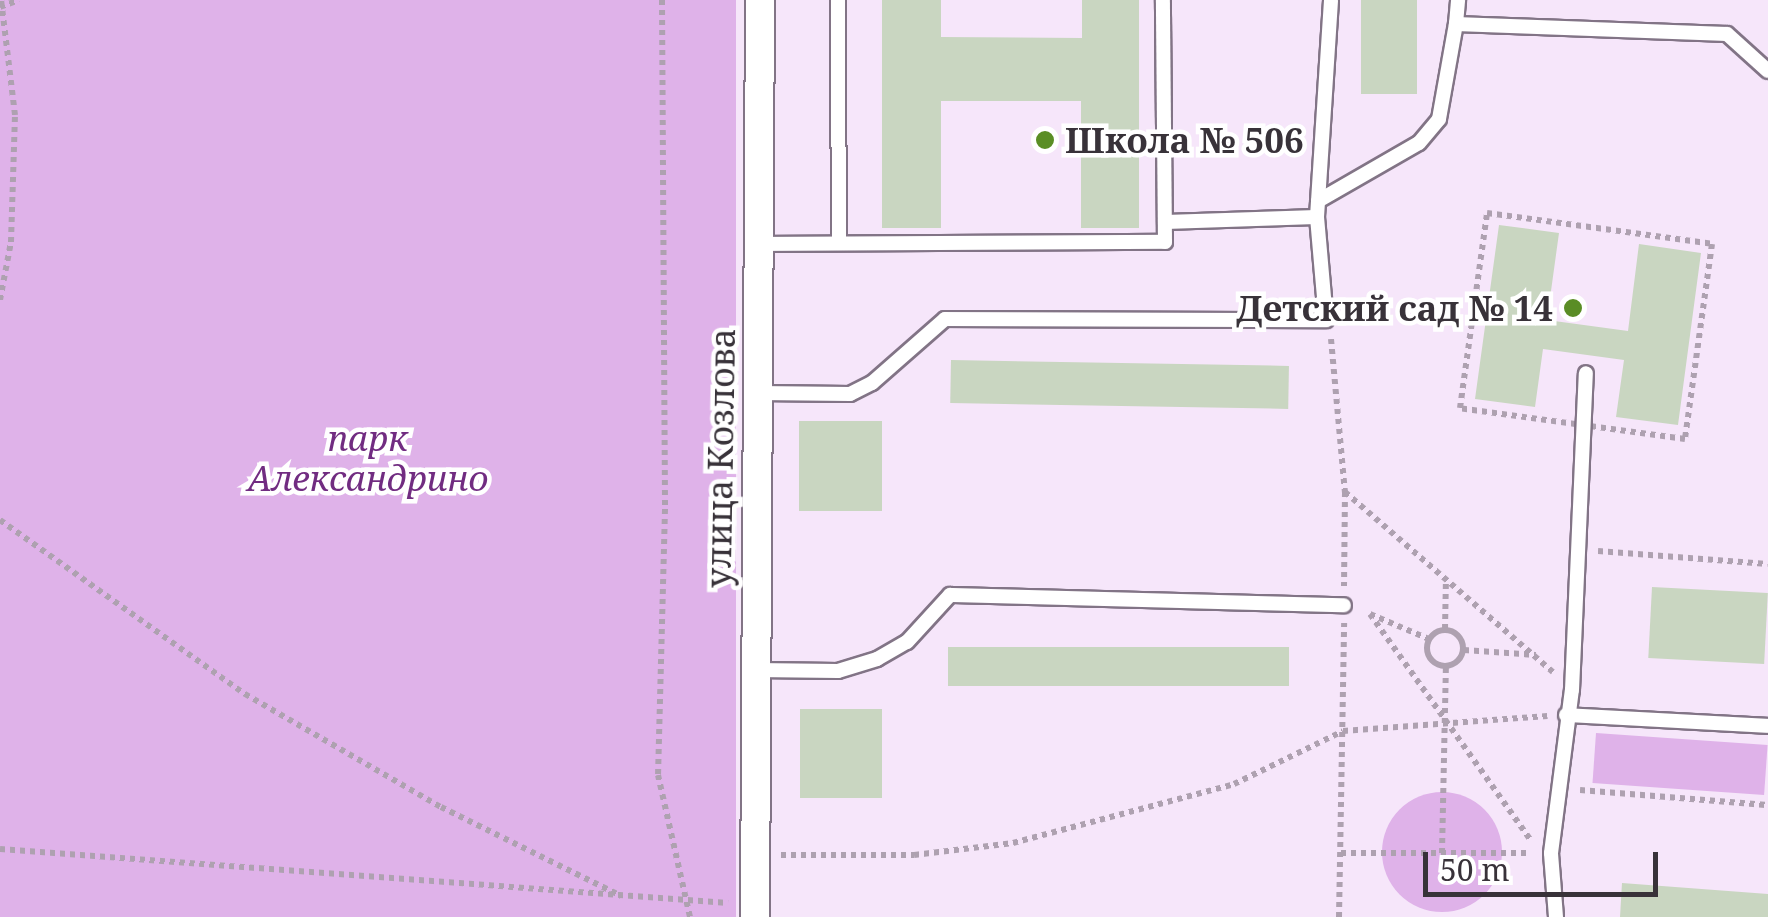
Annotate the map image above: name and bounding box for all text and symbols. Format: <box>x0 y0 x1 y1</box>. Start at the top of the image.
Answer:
place label: Школа № 506 <box>1065 119 1304 161</box>
marker: Школа № 506 <box>1034 129 1056 151</box>
place label: Детский сад № 14 <box>1236 287 1553 329</box>
marker: Детский сад № 14 <box>1562 297 1584 319</box>
street label: улица Козлова <box>697 328 743 588</box>
park label: парк Александрино <box>247 417 489 499</box>
scale bar <box>1428 832 1663 894</box>
text: 50 m <box>1440 849 1510 890</box>

